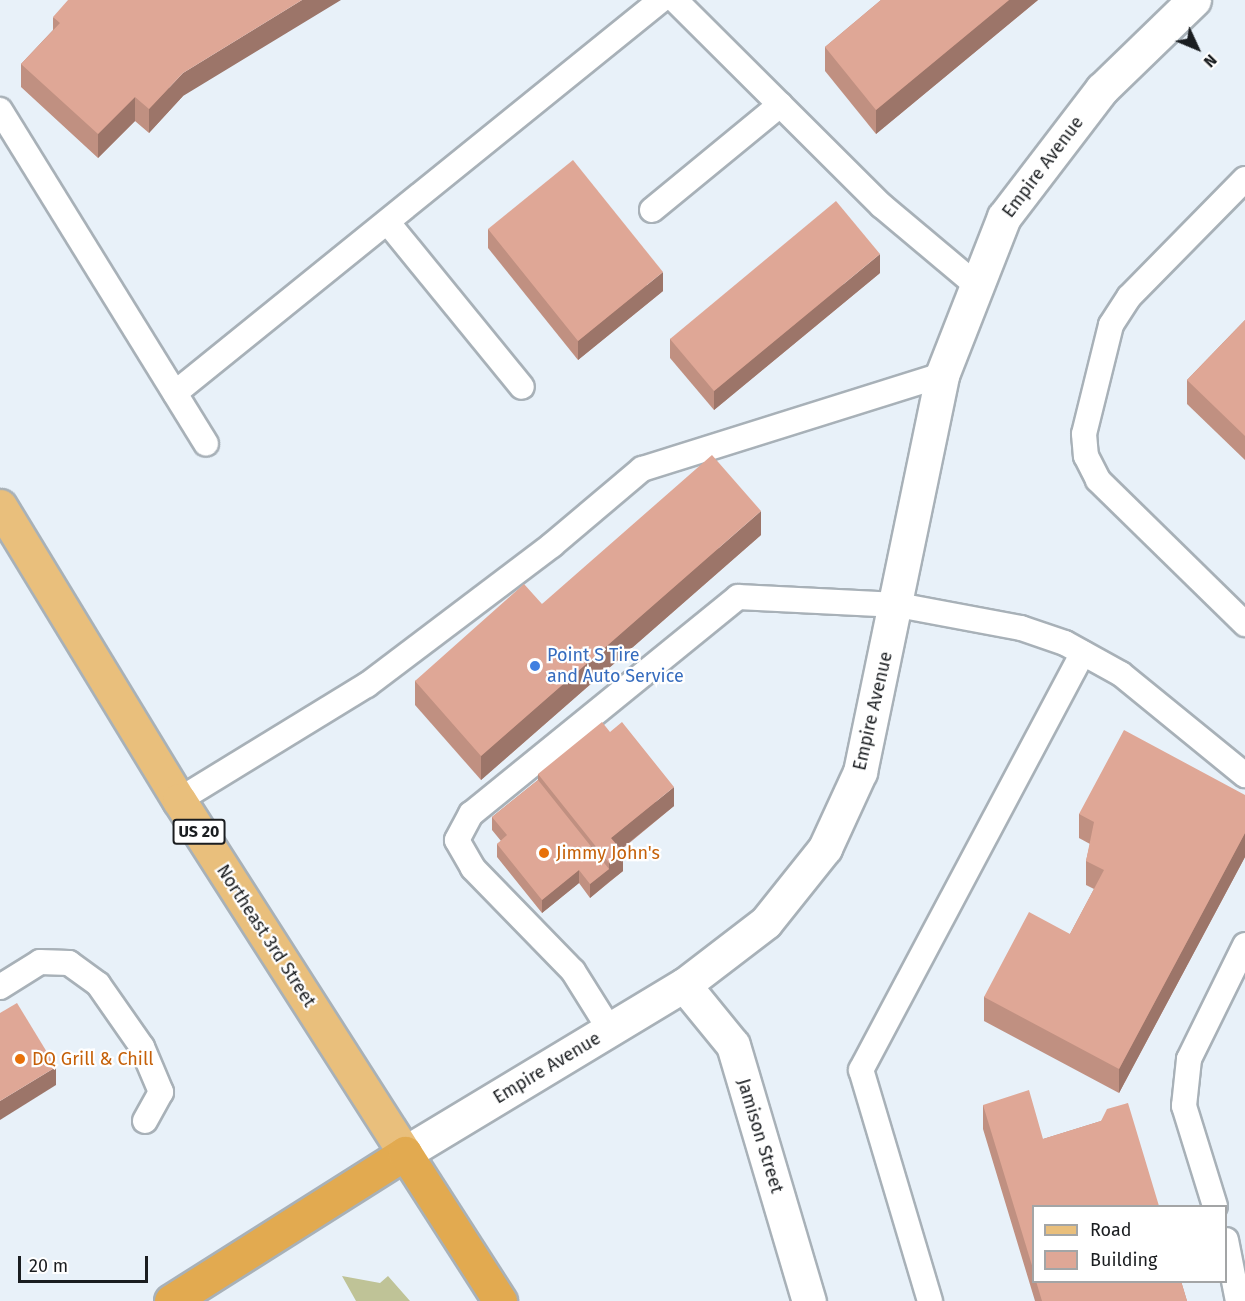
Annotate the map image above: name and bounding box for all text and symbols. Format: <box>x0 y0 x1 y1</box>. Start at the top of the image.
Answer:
north arrow <box>1167 18 1227 78</box>
text: N <box>1200 50 1221 71</box>
street label: Empire Avenue <box>998 112 1088 222</box>
place label: Point S Tire and Auto Service <box>547 645 684 688</box>
street label: Empire Avenue <box>849 649 897 773</box>
marker: Point S Tire and Auto Service <box>528 659 542 673</box>
road number: US 20 <box>172 819 226 845</box>
place label: Jimmy John's <box>556 842 660 864</box>
marker: Jimmy John's <box>537 846 551 860</box>
street label: Northeast 3rd Street <box>212 861 320 1011</box>
street label: Empire Avenue <box>489 1027 605 1109</box>
place label: DQ Grill & Chill <box>32 1048 153 1070</box>
marker: DQ Grill & Chill <box>13 1052 27 1066</box>
street label: Jamison Street <box>732 1076 788 1196</box>
legend <box>1032 1205 1227 1283</box>
text: Road <box>1090 1219 1132 1241</box>
scale bar <box>21 1244 152 1282</box>
text: Building <box>1090 1249 1157 1271</box>
text: 20 m <box>29 1255 68 1277</box>

